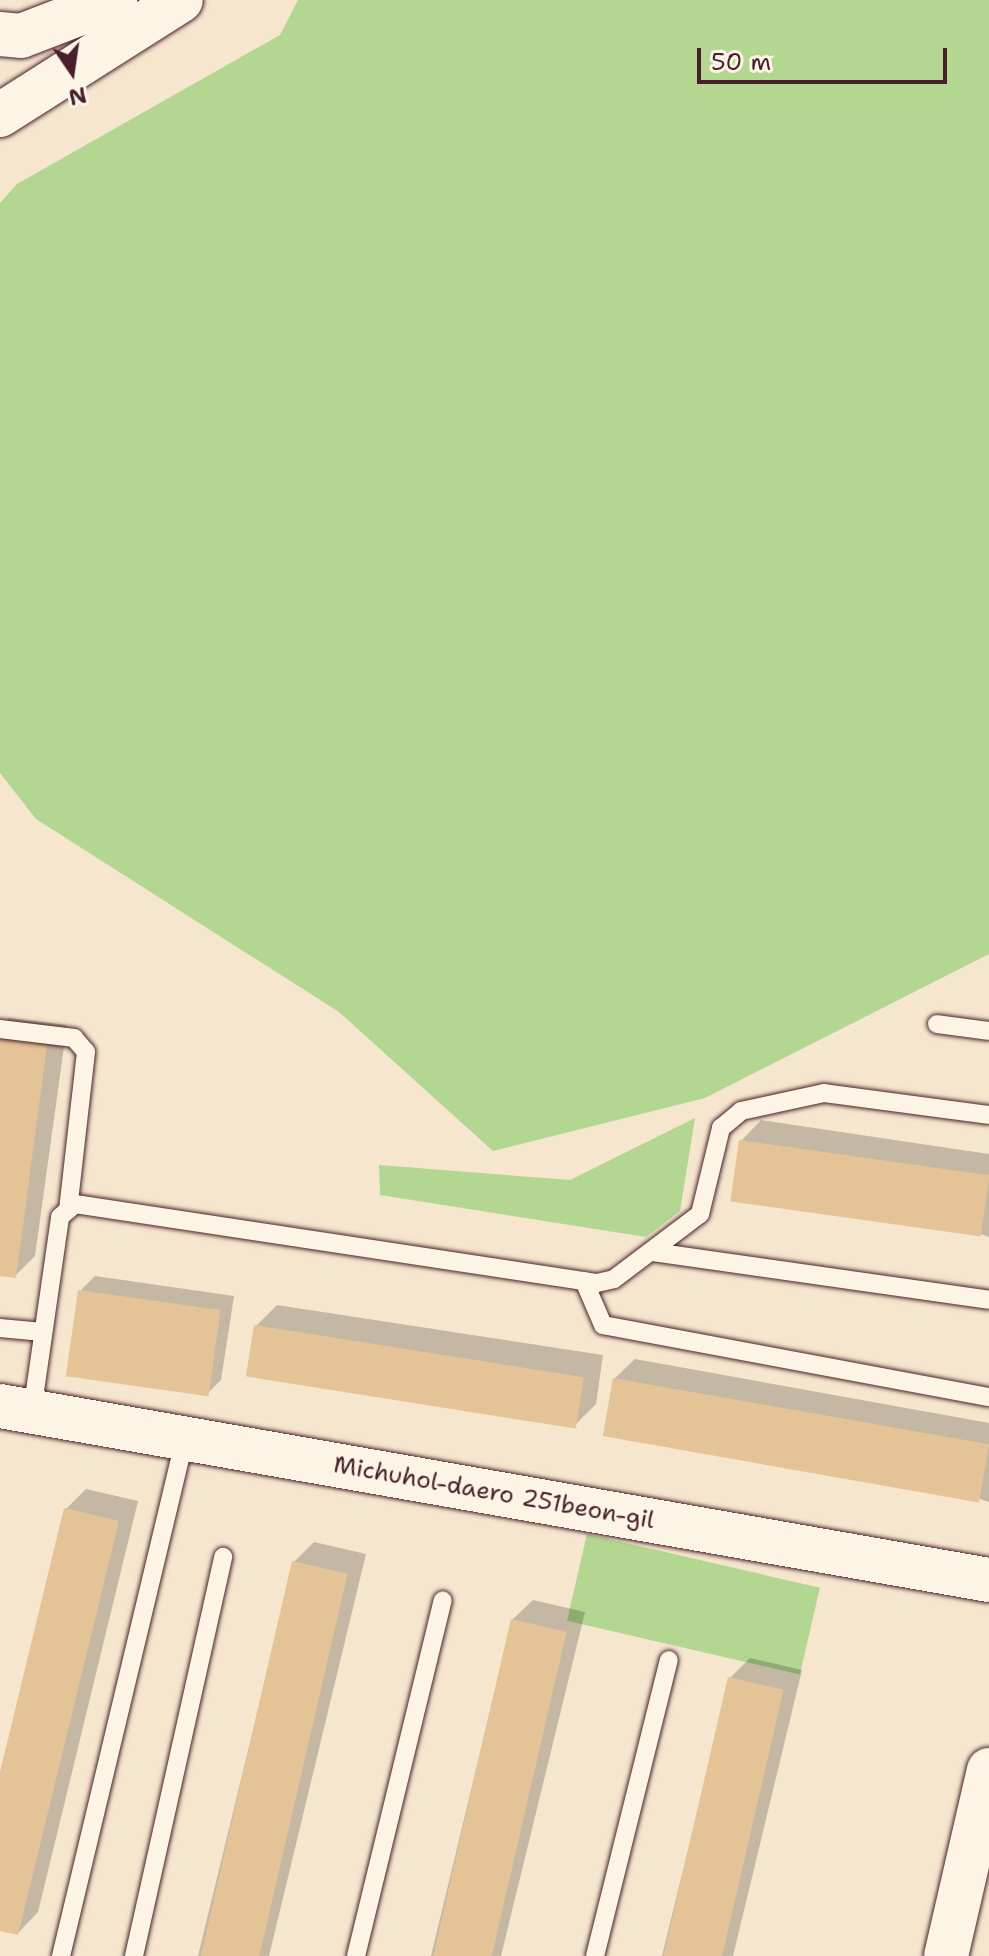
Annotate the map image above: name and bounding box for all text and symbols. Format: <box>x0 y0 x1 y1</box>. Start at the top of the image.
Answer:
north arrow <box>32 32 112 112</box>
scale bar <box>701 32 951 82</box>
text: 50 m <box>711 46 771 78</box>
text: N <box>66 80 89 112</box>
street label: Michuhol-daero 251beon-gil <box>331 1451 657 1535</box>

